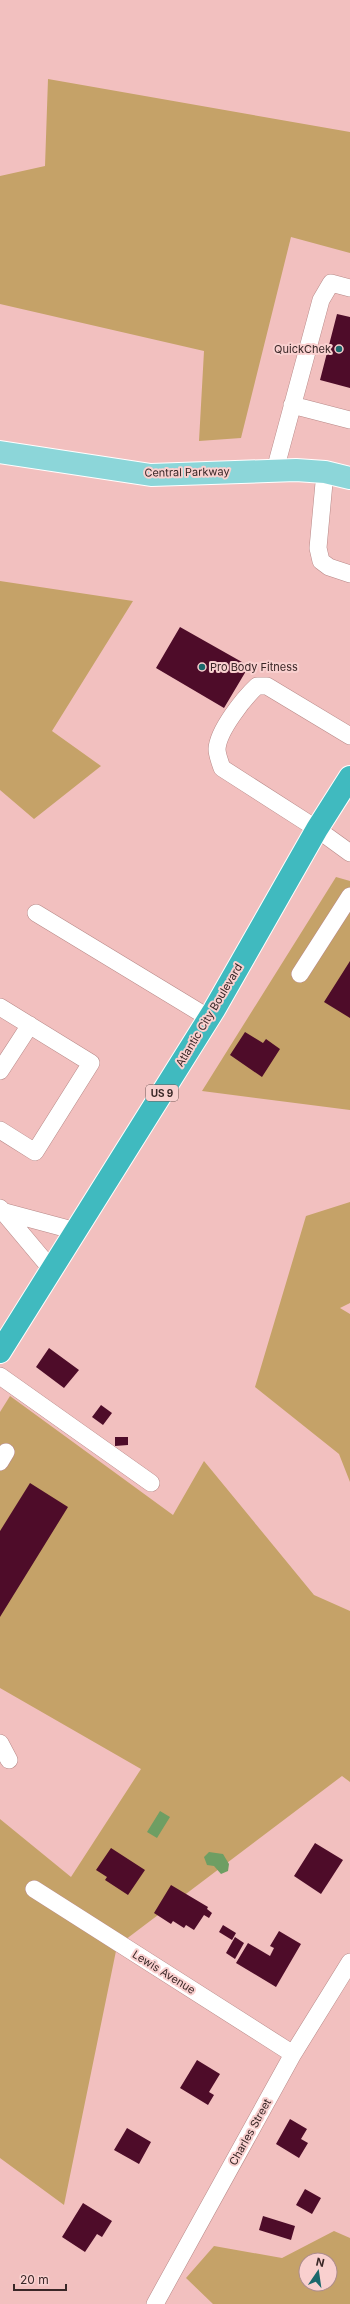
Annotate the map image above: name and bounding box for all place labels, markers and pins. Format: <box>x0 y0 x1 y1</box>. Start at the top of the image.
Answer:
place label: QuickChek <box>274 342 331 356</box>
marker: QuickChek <box>334 344 344 354</box>
place label: Pro Body Fitness <box>210 660 298 674</box>
marker: Pro Body Fitness <box>197 662 207 672</box>

